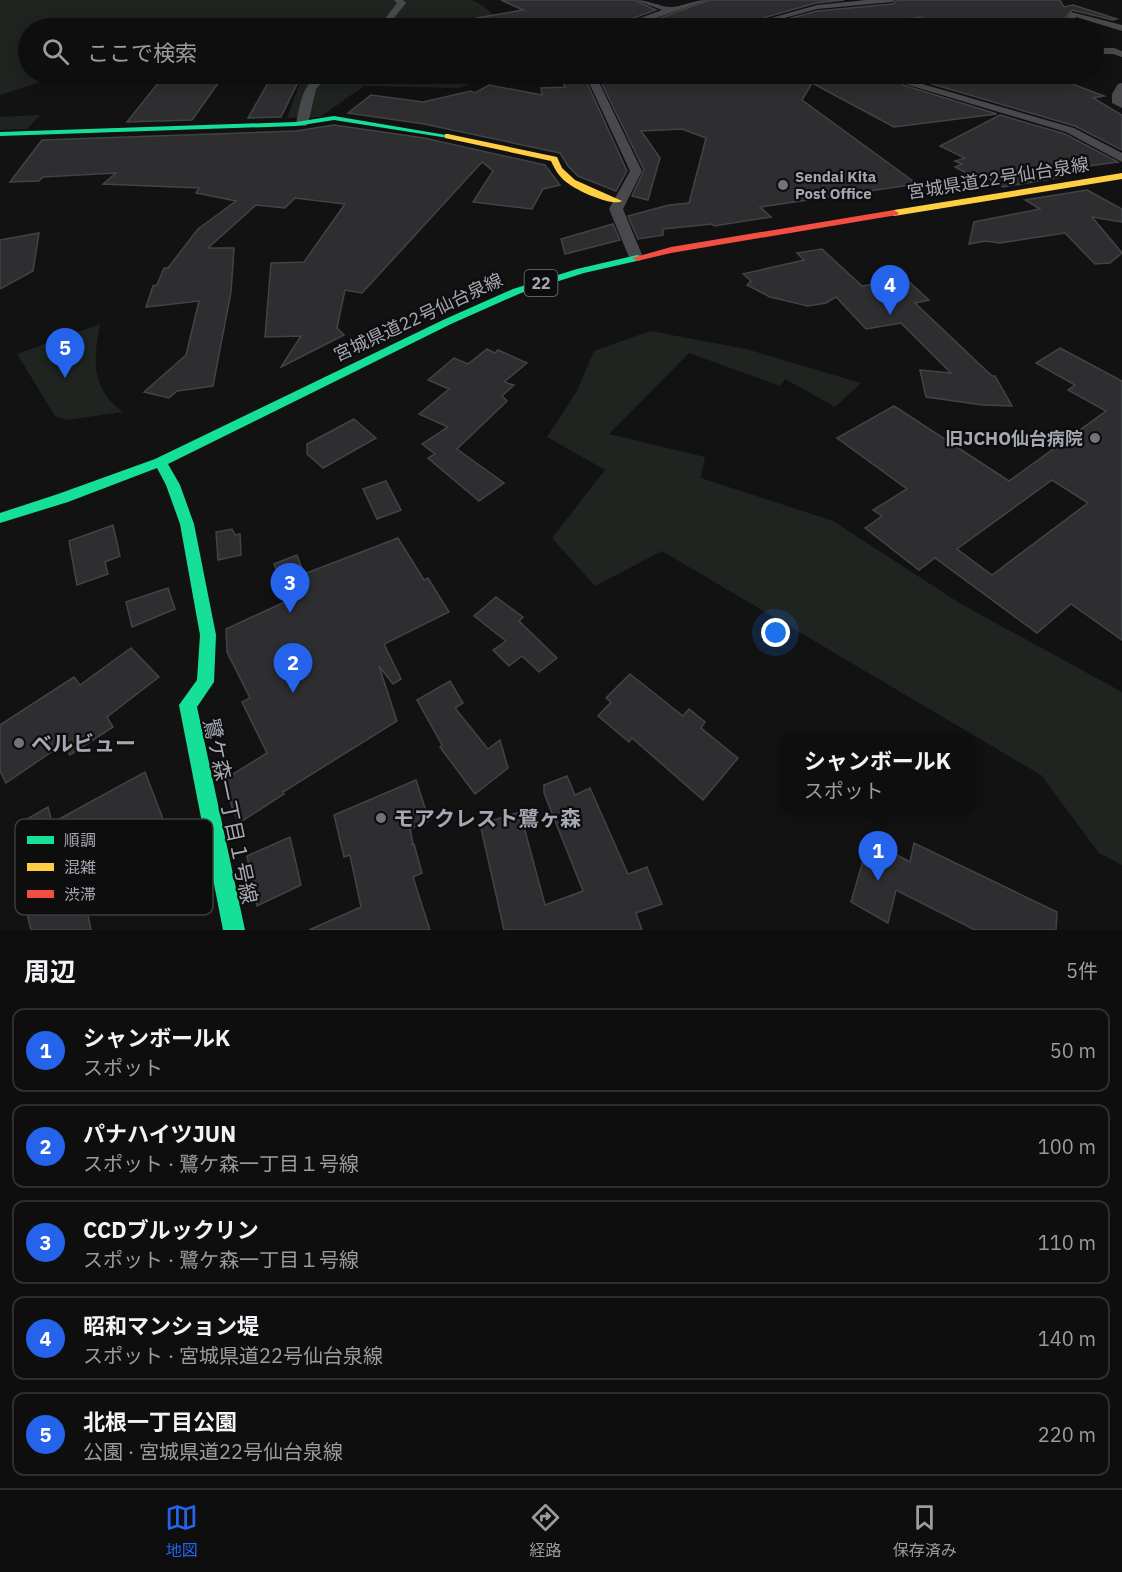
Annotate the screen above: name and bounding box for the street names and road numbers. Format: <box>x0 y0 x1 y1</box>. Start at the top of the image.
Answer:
street label: 宮城県道22号仙台泉線 <box>906 152 1090 204</box>
street label: 宮城県道22号仙台泉線 <box>330 268 506 366</box>
road number: 22 <box>524 270 558 296</box>
street label: 鷺ケ森一丁目１号線 <box>198 716 264 906</box>

